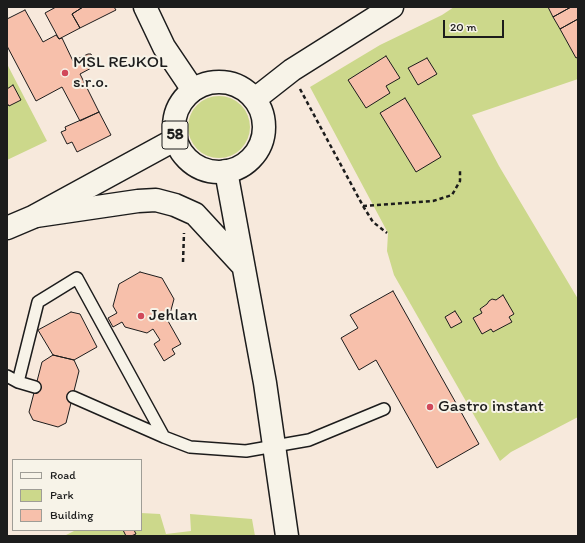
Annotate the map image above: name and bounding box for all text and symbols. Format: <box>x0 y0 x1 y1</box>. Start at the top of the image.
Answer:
scale bar <box>445 12 506 38</box>
text: 20 m <box>450 20 477 34</box>
place label: MSL REJKOL s.r.o. <box>73 53 168 93</box>
marker: MSL REJKOL s.r.o. <box>60 68 70 78</box>
road number: 58 <box>162 121 188 149</box>
place label: Jehlan <box>149 306 197 326</box>
marker: Jehlan <box>136 311 146 321</box>
place label: Gastro instant <box>438 397 544 417</box>
marker: Gastro instant <box>425 402 435 412</box>
legend <box>12 459 142 531</box>
text: Road <box>50 468 76 482</box>
text: Park <box>50 488 74 502</box>
text: Building <box>50 508 93 522</box>

